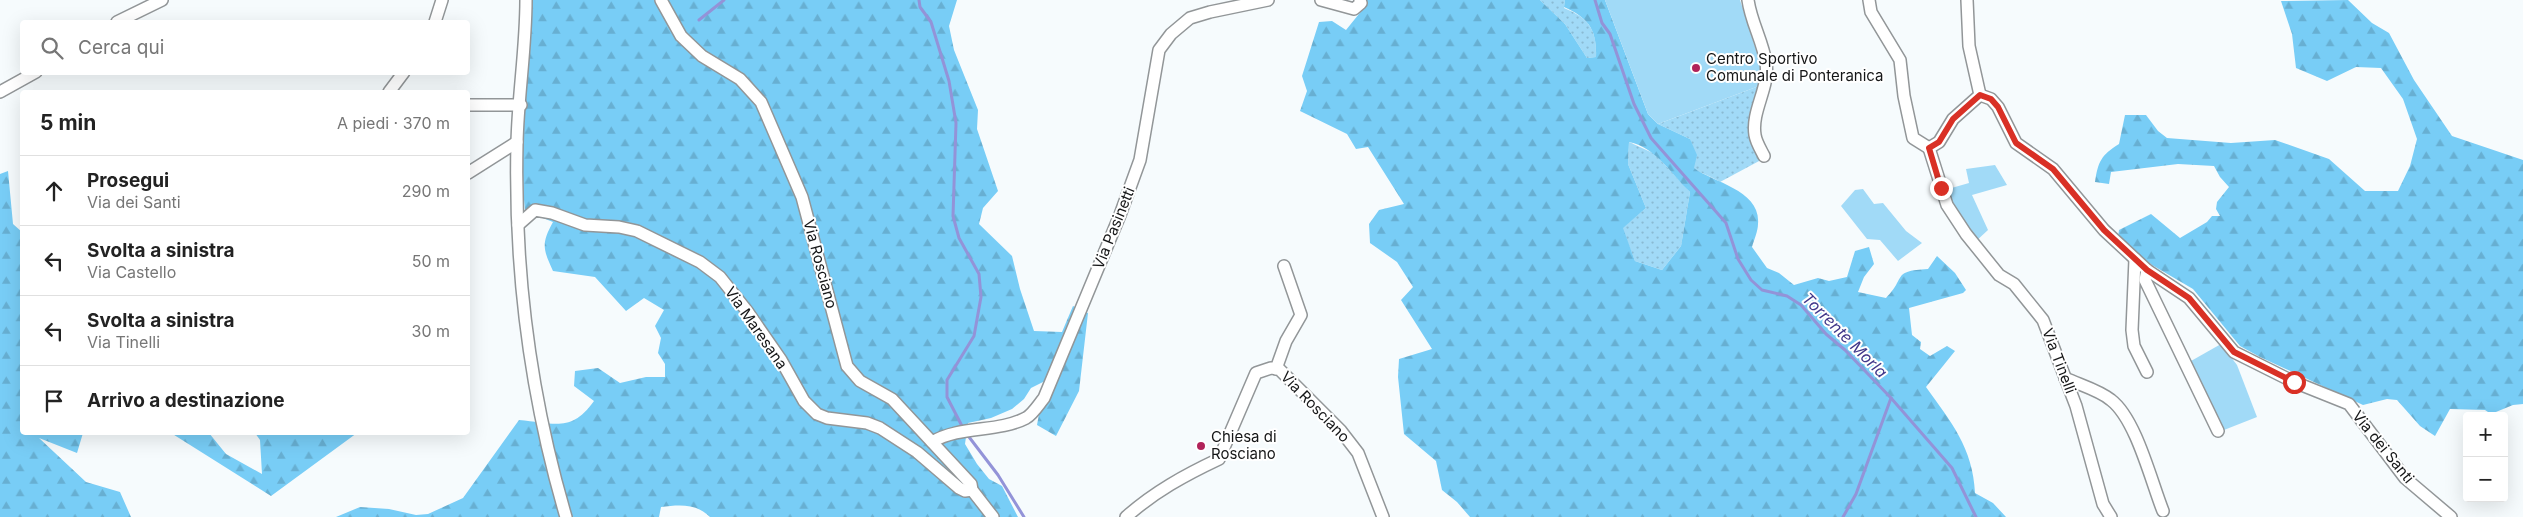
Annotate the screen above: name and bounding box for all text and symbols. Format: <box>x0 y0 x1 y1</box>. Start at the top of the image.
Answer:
search box <box>20 20 470 75</box>
icon: search <box>38 34 66 62</box>
text: Cerca qui <box>78 36 164 59</box>
place label: Centro Sportivo Comunale di Ponteranica <box>1706 49 1883 85</box>
marker: Centro Sportivo Comunale di Ponteranica <box>1690 62 1702 74</box>
text: 5 min <box>40 110 96 135</box>
text: A piedi · 370 m <box>337 113 450 133</box>
text: Prosegui <box>87 169 169 192</box>
icon: ahead <box>40 177 68 205</box>
route end <box>1930 177 1953 200</box>
text: 290 m <box>402 181 450 201</box>
street label: Via Pasinetti <box>1088 184 1139 272</box>
text: Via dei Santi <box>87 192 181 212</box>
street label: Via Rosciano <box>799 217 841 311</box>
text: Svolta a sinistra <box>87 239 235 262</box>
icon: left <box>40 247 68 275</box>
text: 50 m <box>412 251 450 271</box>
text: Via Castello <box>87 262 176 282</box>
street label: Via Maresana <box>721 283 792 373</box>
water label: Torrente Morla <box>1798 288 1892 382</box>
text: Svolta a sinistra <box>87 309 235 332</box>
icon: left <box>40 317 68 345</box>
text: 30 m <box>412 321 450 341</box>
street label: Via Tinelli <box>2038 325 2081 396</box>
text: Via Tinelli <box>87 332 160 352</box>
street label: Via Rosciano <box>1277 367 1354 446</box>
route start <box>2283 371 2306 394</box>
icon: arrive <box>40 387 68 415</box>
text: Arrivo a destinazione <box>87 389 285 412</box>
street label: Via dei Santi <box>2348 407 2418 487</box>
map controls <box>2463 412 2508 502</box>
button: + <box>2463 412 2508 457</box>
place label: Chiesa di Rosciano <box>1211 427 1277 463</box>
marker: Chiesa di Rosciano <box>1195 440 1207 452</box>
button: − <box>2463 457 2508 502</box>

